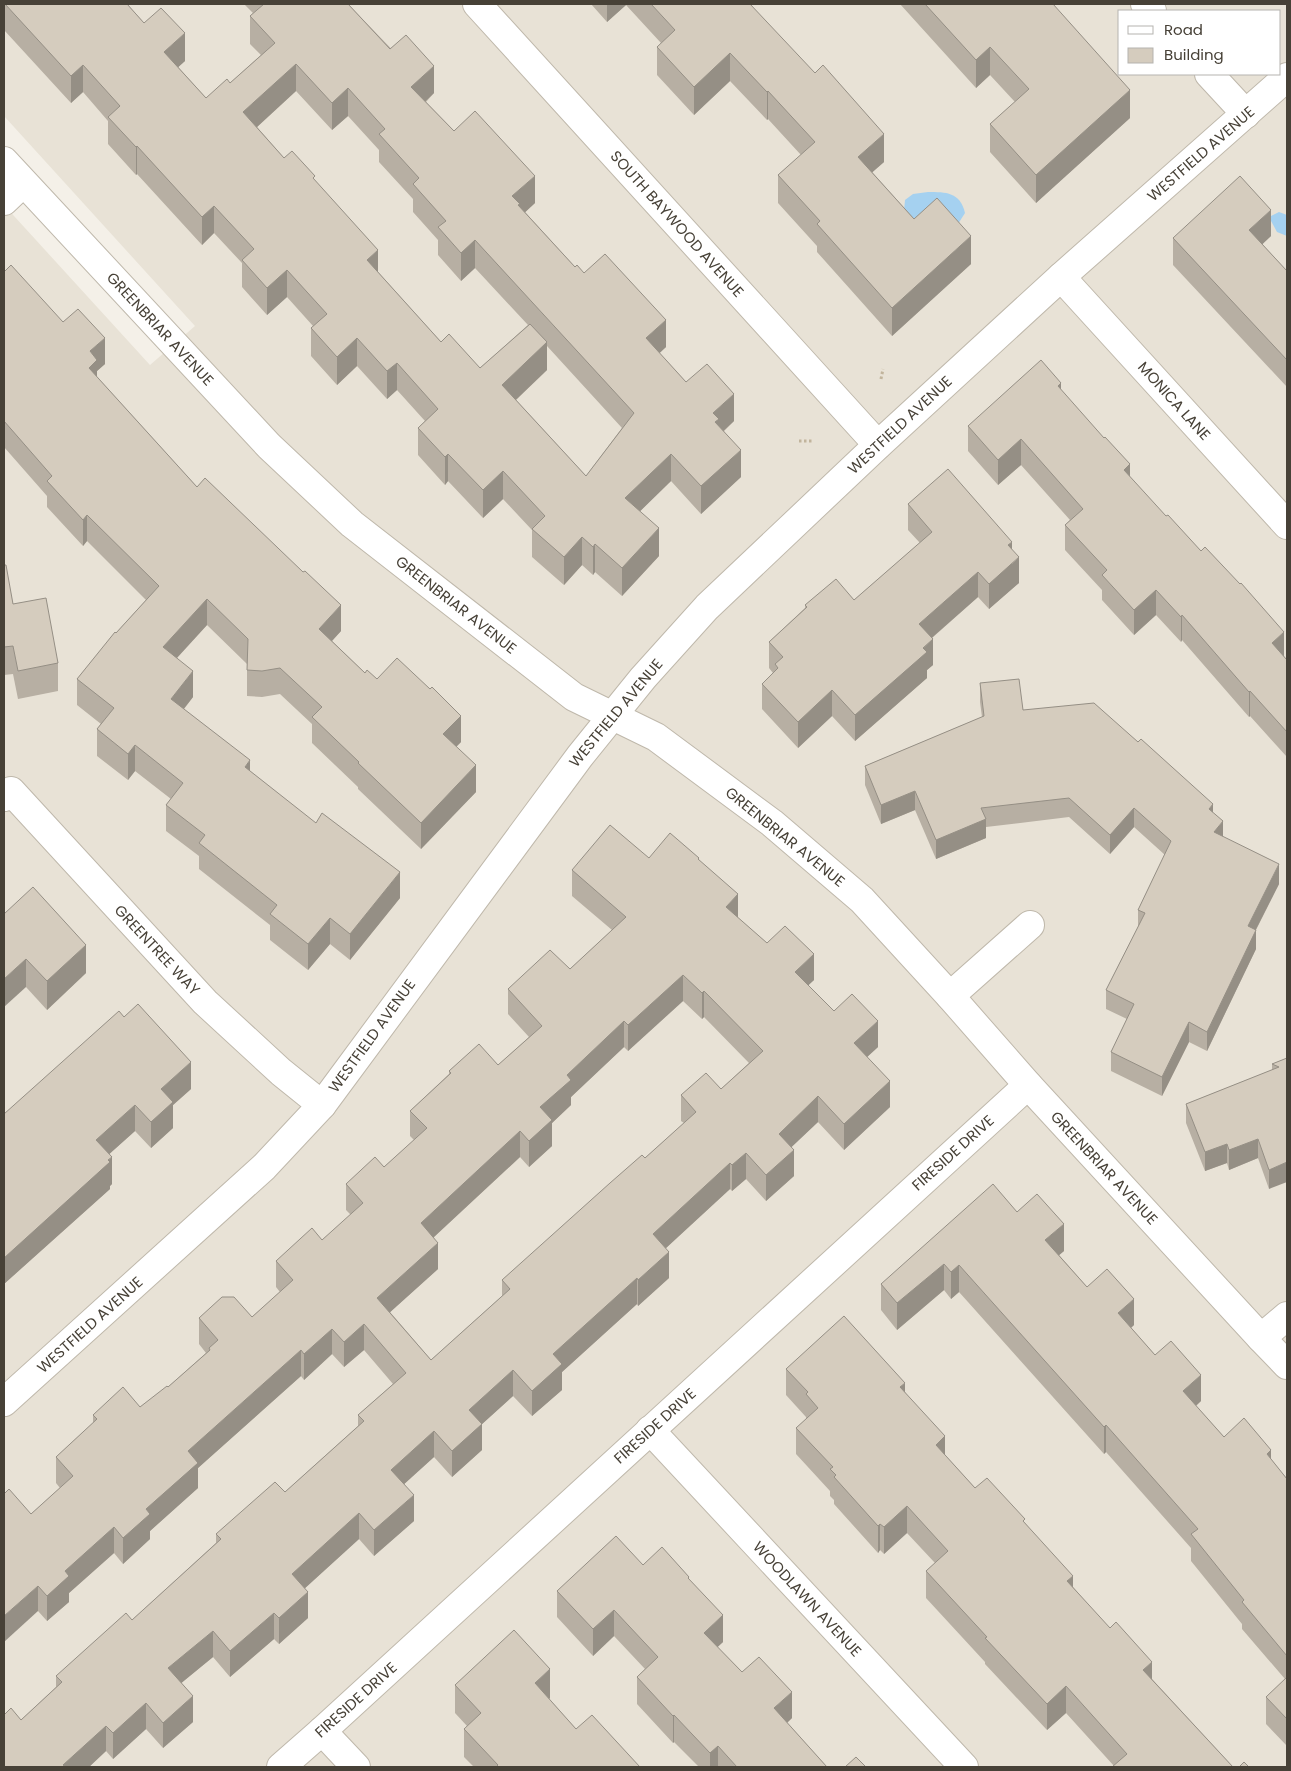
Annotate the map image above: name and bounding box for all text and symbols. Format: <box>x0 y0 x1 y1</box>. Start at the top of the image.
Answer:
legend <box>1118 10 1281 75</box>
text: Road <box>1164 19 1203 40</box>
text: Building <box>1164 44 1224 65</box>
street label: WESTFIELD AVENUE <box>1143 101 1259 206</box>
street label: SOUTH BAYWOOD AVENUE <box>606 146 749 301</box>
street label: GREENBRIAR AVENUE <box>102 267 219 390</box>
street label: MONICA LANE <box>1133 357 1215 445</box>
street label: WESTFIELD AVENUE <box>843 371 956 479</box>
street label: GREENBRIAR AVENUE <box>391 551 521 659</box>
street label: WESTFIELD AVENUE <box>564 654 667 771</box>
street label: GREENBRIAR AVENUE <box>721 782 850 891</box>
street label: GREENTREE WAY <box>110 900 205 1000</box>
street label: WESTFIELD AVENUE <box>323 975 420 1097</box>
street label: GREENBRIAR AVENUE <box>1046 1106 1163 1229</box>
street label: FIRESIDE DRIVE <box>907 1110 998 1195</box>
street label: WESTFIELD AVENUE <box>32 1271 147 1378</box>
street label: FIRESIDE DRIVE <box>609 1383 700 1468</box>
street label: WOODLAWN AVENUE <box>748 1536 867 1661</box>
street label: FIRESIDE DRIVE <box>310 1657 401 1742</box>

